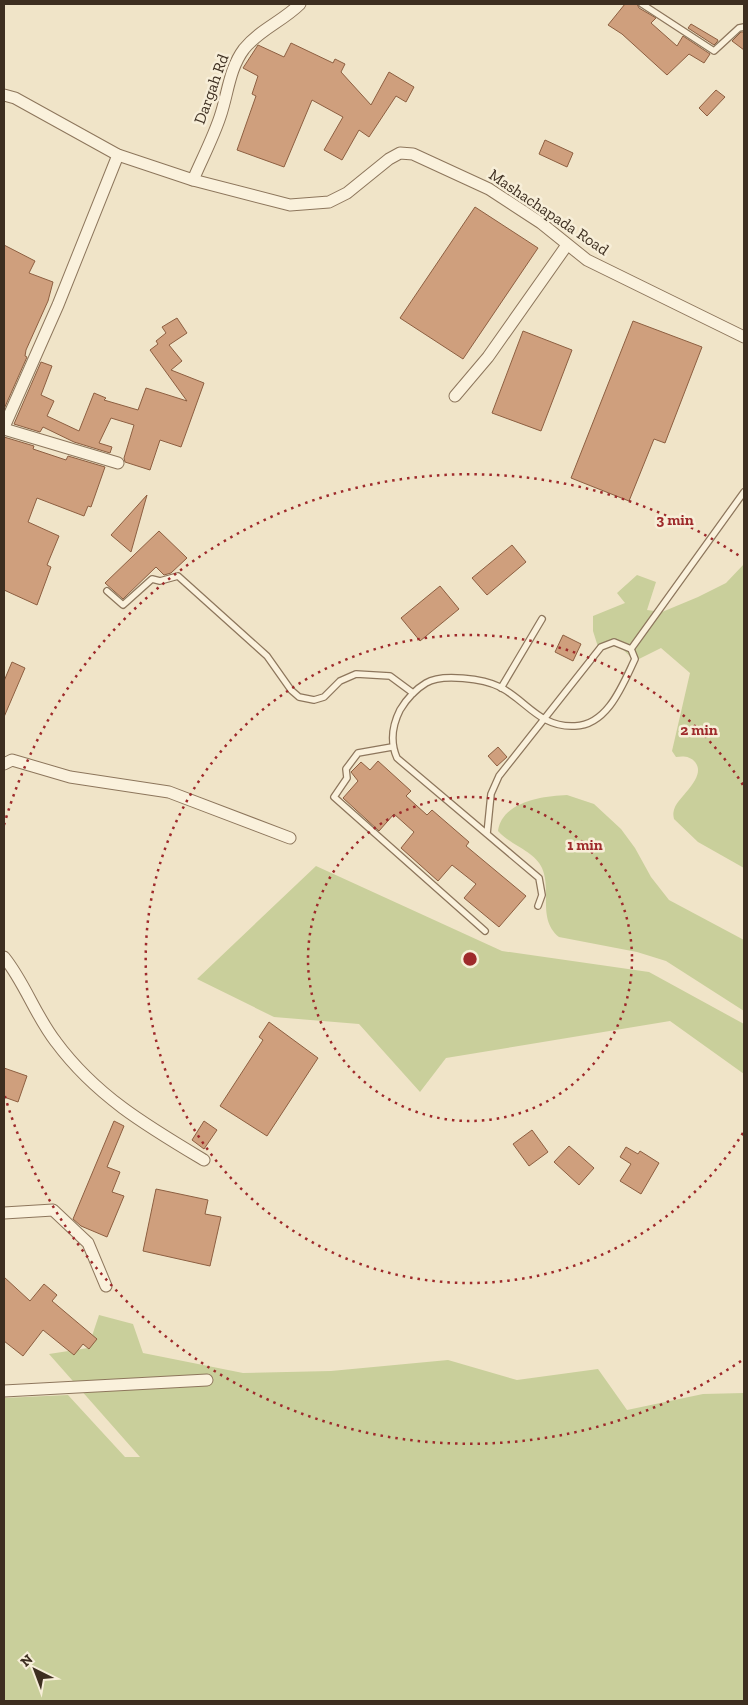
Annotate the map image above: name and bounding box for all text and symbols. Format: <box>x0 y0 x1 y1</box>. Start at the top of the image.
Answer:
street label: Dargah Rd <box>190 51 233 127</box>
street label: Mashachapada Road <box>485 165 613 259</box>
text: 3 min <box>656 511 694 529</box>
text: 2 min <box>680 721 718 739</box>
text: 1 min <box>567 836 603 854</box>
centre of rings <box>461 950 479 968</box>
north arrow <box>10 1645 60 1695</box>
text: N <box>17 1651 37 1671</box>

